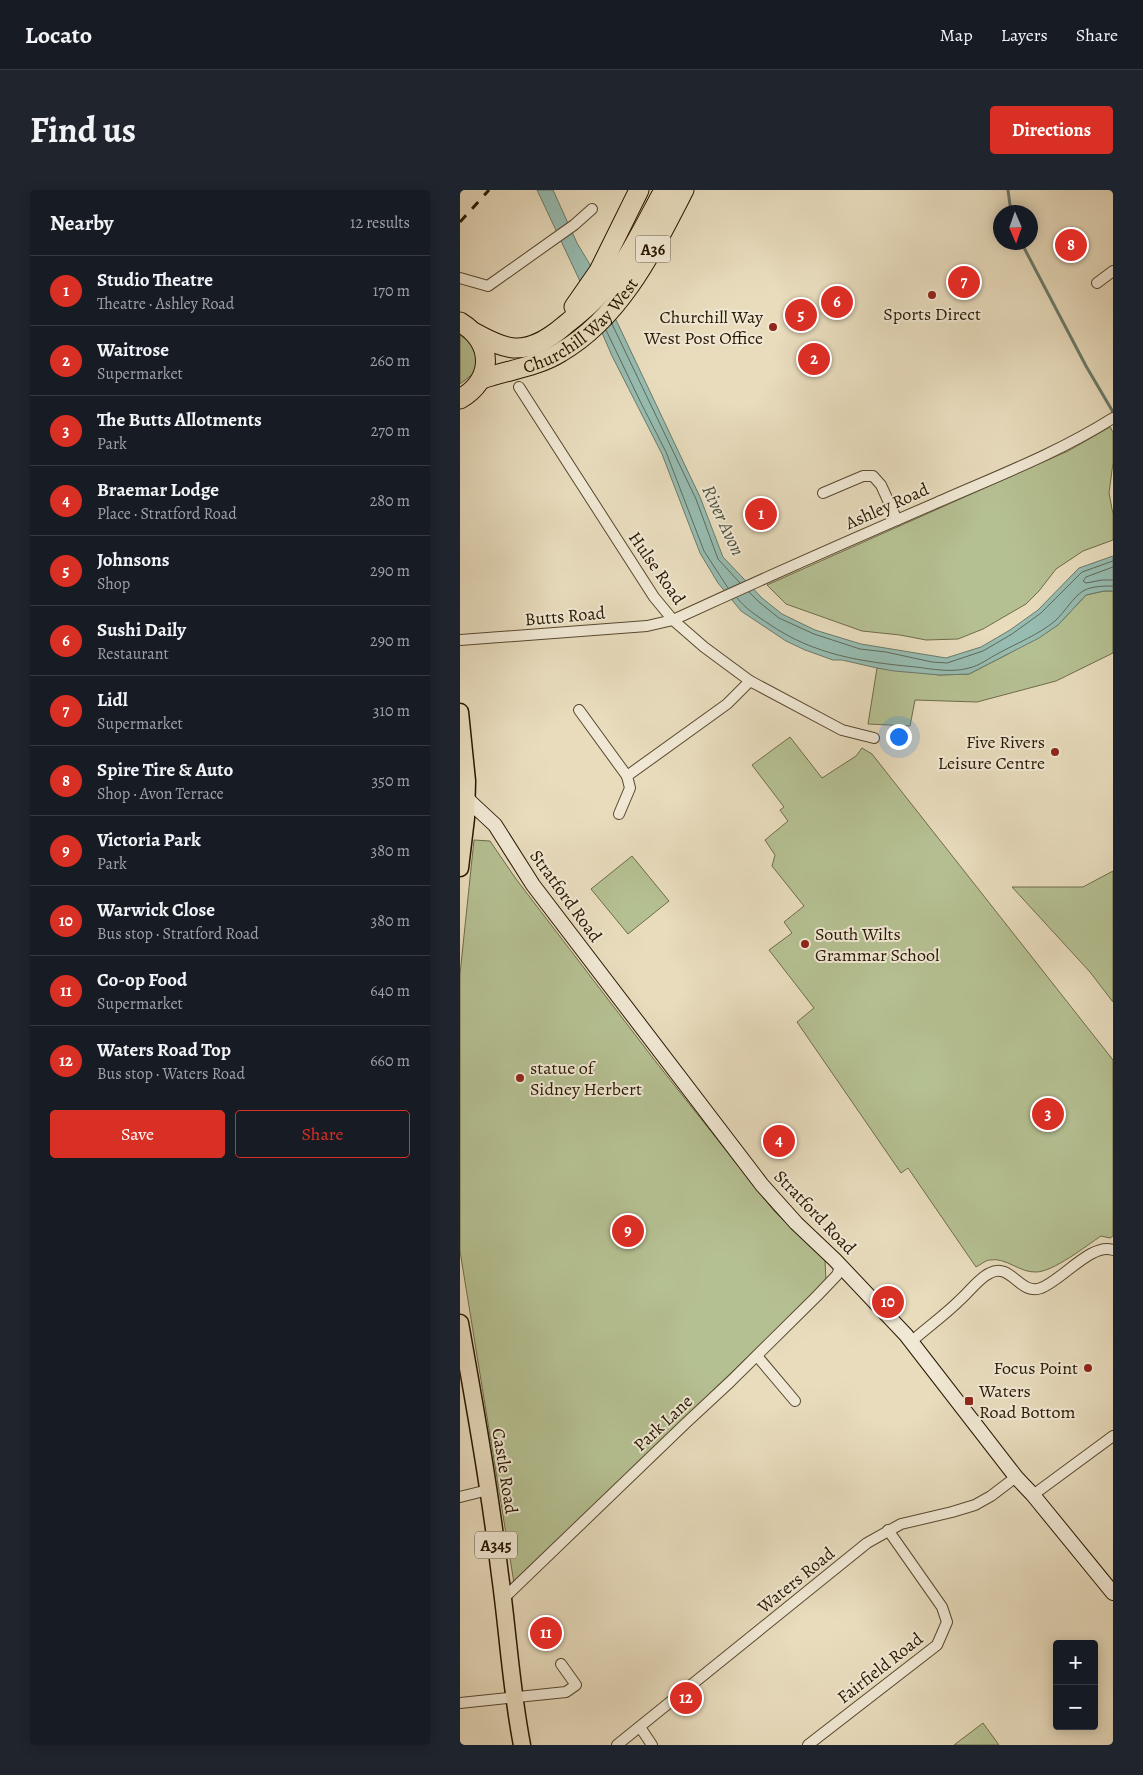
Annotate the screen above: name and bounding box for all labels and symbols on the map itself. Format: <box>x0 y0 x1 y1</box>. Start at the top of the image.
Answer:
north arrow <box>993 205 1038 250</box>
pin: 8 <box>1055 226 1087 264</box>
road number: A36 <box>636 236 670 262</box>
pin: 7 <box>948 263 980 301</box>
street label: Churchill Way West <box>520 273 644 379</box>
pin: 6 <box>821 283 853 321</box>
marker: Sports Direct <box>926 289 938 301</box>
pin: 5 <box>785 296 817 334</box>
place label: Sports Direct <box>883 302 981 326</box>
place label: Churchill Way West Post Office <box>643 305 764 350</box>
marker: Churchill Way West Post Office <box>767 321 779 333</box>
pin: 2 <box>798 340 830 378</box>
street label: Ashley Road <box>841 477 933 535</box>
water label: River Avon <box>695 481 751 560</box>
pin: 1 <box>745 495 777 533</box>
street label: Hulse Road <box>623 527 691 610</box>
street label: Butts Road <box>524 601 607 631</box>
your location <box>886 724 912 750</box>
place label: Five Rivers Leisure Centre <box>938 730 1045 775</box>
marker: Five Rivers Leisure Centre <box>1049 746 1061 758</box>
street label: Stratford Road <box>524 845 608 947</box>
place label: South Wilts Grammar School <box>815 922 940 967</box>
marker: South Wilts Grammar School <box>799 938 811 950</box>
place label: statue of Sidney Herbert <box>530 1056 642 1101</box>
marker: statue of Sidney Herbert <box>514 1072 526 1084</box>
pin: 3 <box>1032 1095 1064 1133</box>
pin: 4 <box>763 1122 795 1160</box>
street label: Stratford Road <box>769 1165 862 1260</box>
pin: 9 <box>612 1212 644 1250</box>
pin: 10 <box>872 1283 904 1321</box>
place label: Focus Point <box>994 1356 1078 1380</box>
marker: Focus Point <box>1082 1362 1094 1374</box>
place label: Waters Road Bottom <box>978 1379 1075 1424</box>
street label: Park Lane <box>628 1389 698 1457</box>
marker: Waters Road Bottom <box>963 1395 975 1407</box>
street label: Castle Road <box>486 1426 524 1516</box>
road number: A345 <box>475 1532 517 1558</box>
street label: Waters Road <box>752 1541 840 1619</box>
pin: 11 <box>530 1614 562 1652</box>
street label: Fairfield Road <box>832 1627 928 1709</box>
pin: 12 <box>670 1679 702 1717</box>

